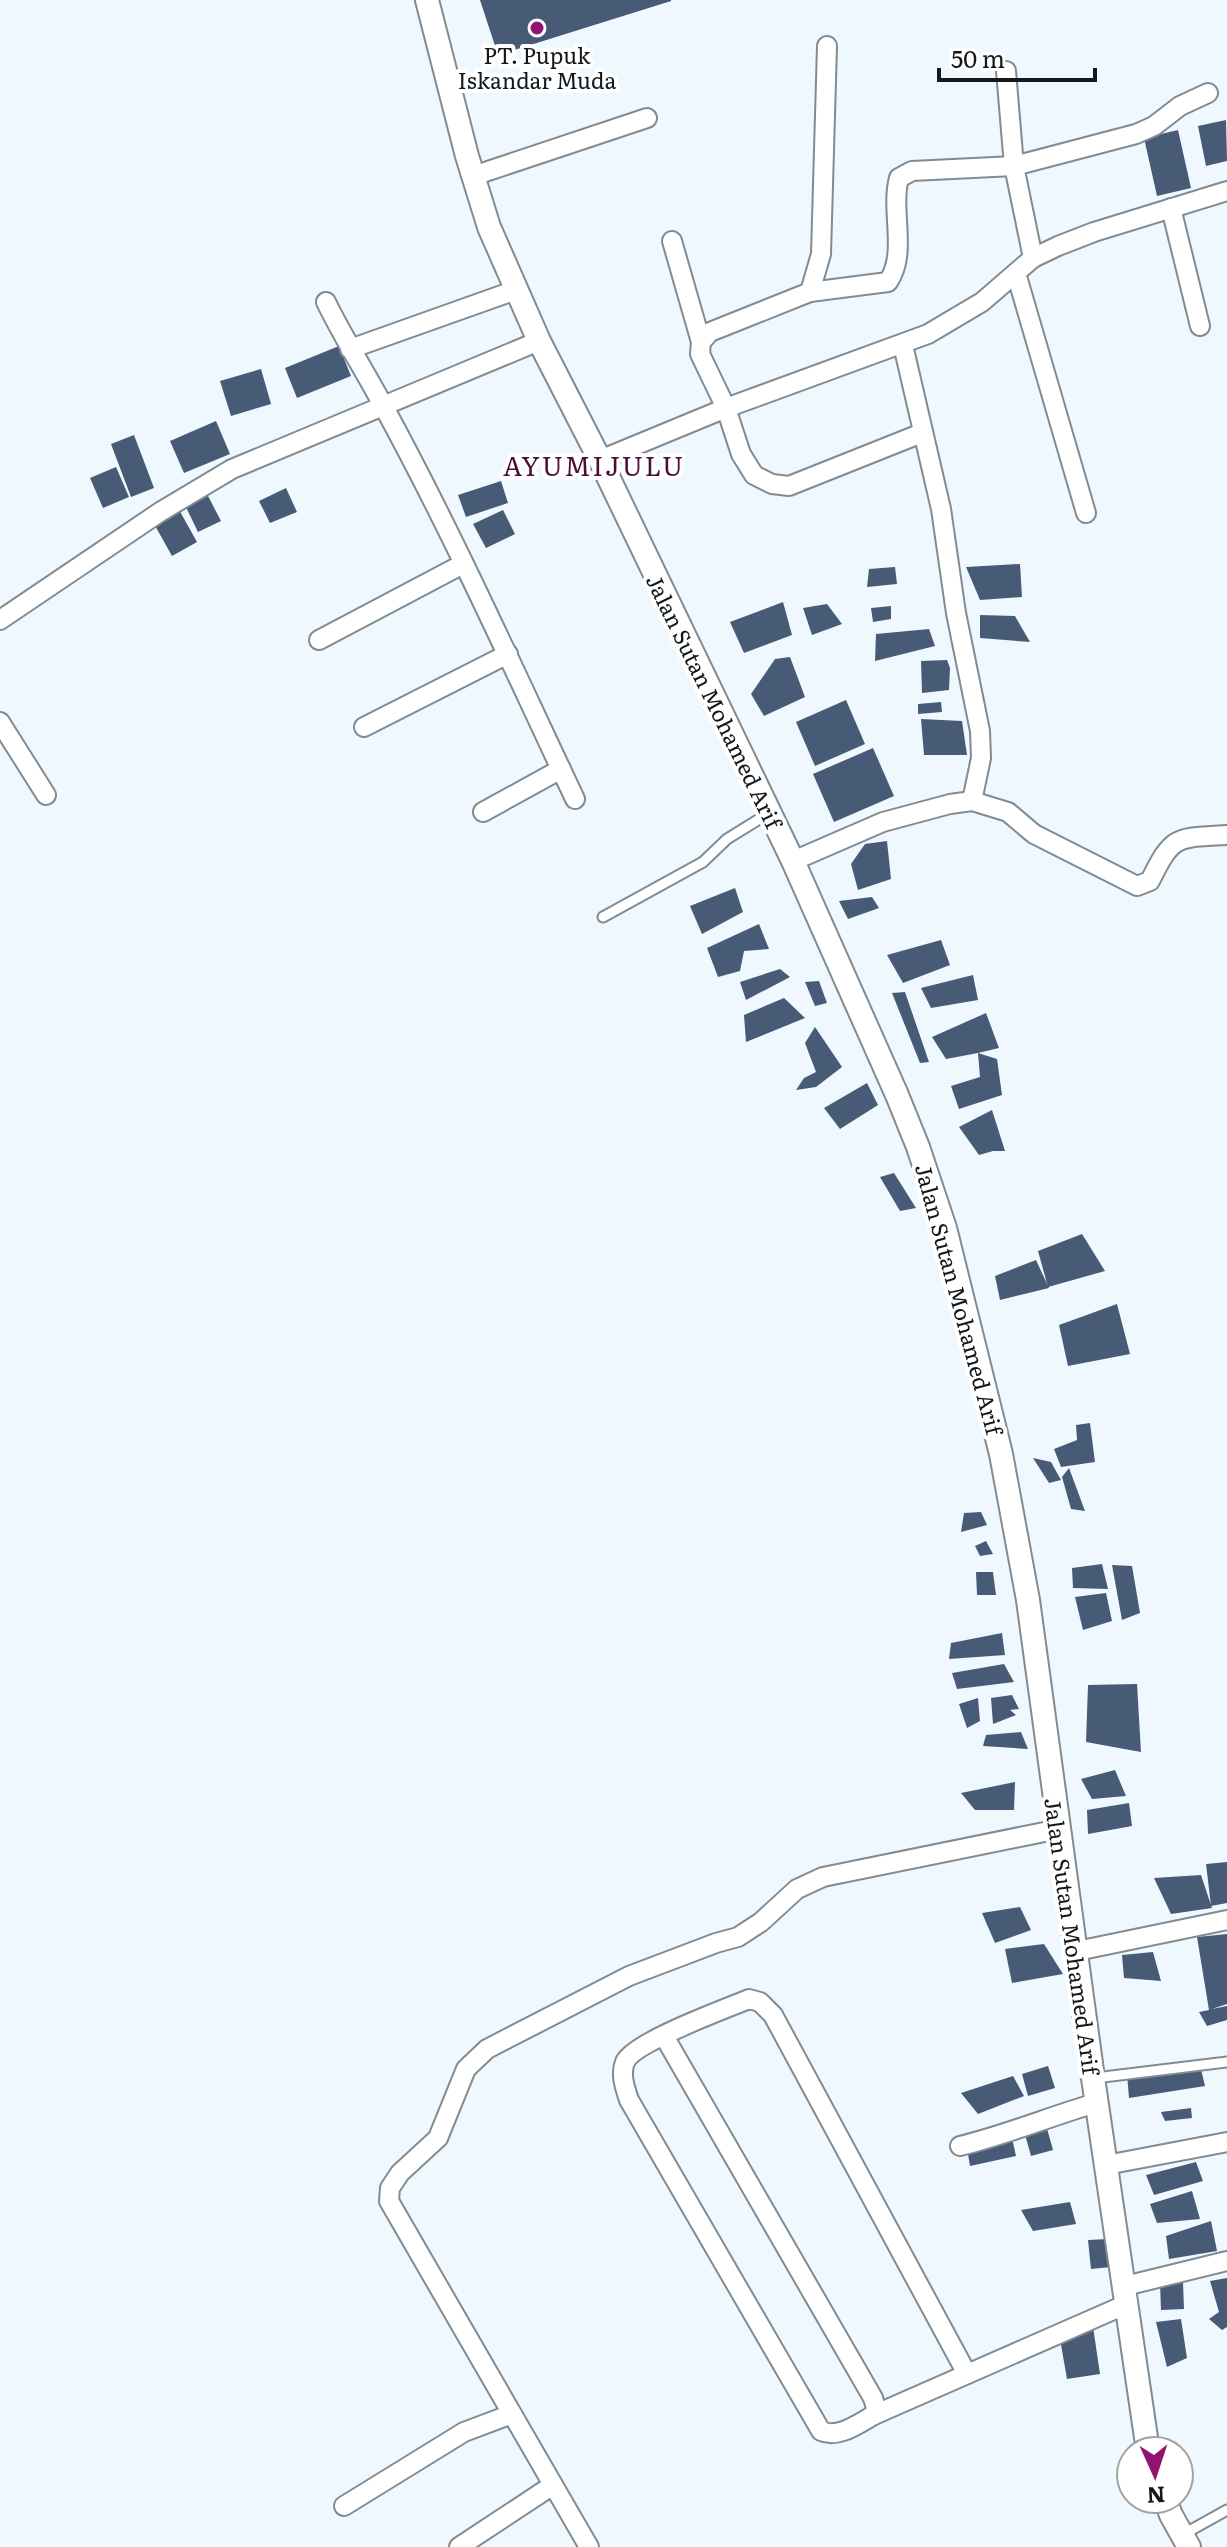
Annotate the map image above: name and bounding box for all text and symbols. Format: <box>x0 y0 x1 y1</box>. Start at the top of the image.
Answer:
marker: PT. Pupuk Iskandar Muda <box>528 19 546 37</box>
scale bar <box>939 32 1095 82</box>
place label: PT. Pupuk Iskandar Muda <box>458 38 616 96</box>
text: 50 m <box>951 40 1005 75</box>
district label: AYUMIJULU <box>503 445 685 484</box>
street label: Jalan Sutan Mohamed Arif <box>639 568 792 835</box>
street label: Jalan Sutan Mohamed Arif <box>908 1160 1013 1440</box>
street label: Jalan Sutan Mohamed Arif <box>1037 1795 1109 2078</box>
north arrow <box>1115 2435 1195 2515</box>
text: N <box>1146 2480 1166 2513</box>

